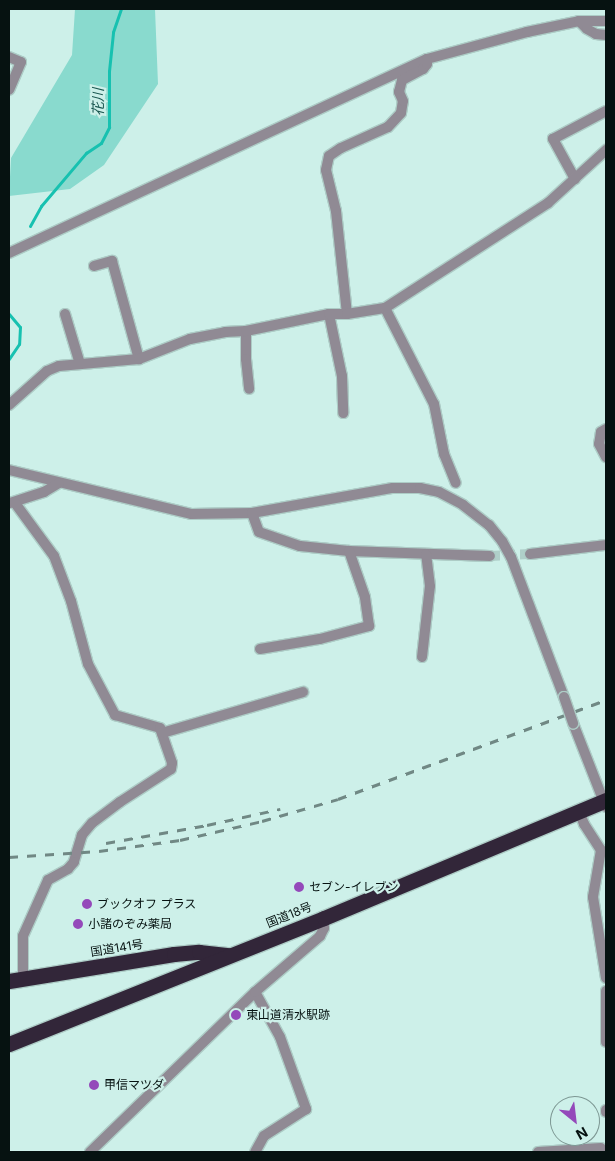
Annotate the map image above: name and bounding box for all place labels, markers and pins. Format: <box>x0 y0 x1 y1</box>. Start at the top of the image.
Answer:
place label: セブン-イレブン <box>309 880 399 894</box>
marker: セブン-イレブン <box>293 881 305 893</box>
place label: ブックオフ プラス <box>97 897 196 911</box>
marker: ブックオフ プラス <box>81 898 93 910</box>
place label: 小諸のぞみ薬局 <box>88 917 172 931</box>
marker: 小諸のぞみ薬局 <box>72 918 84 930</box>
place label: 東山道清水駅跡 <box>246 1008 330 1022</box>
marker: 東山道清水駅跡 <box>230 1009 242 1021</box>
place label: 甲信マツダ <box>104 1078 164 1092</box>
marker: 甲信マツダ <box>88 1079 100 1091</box>

